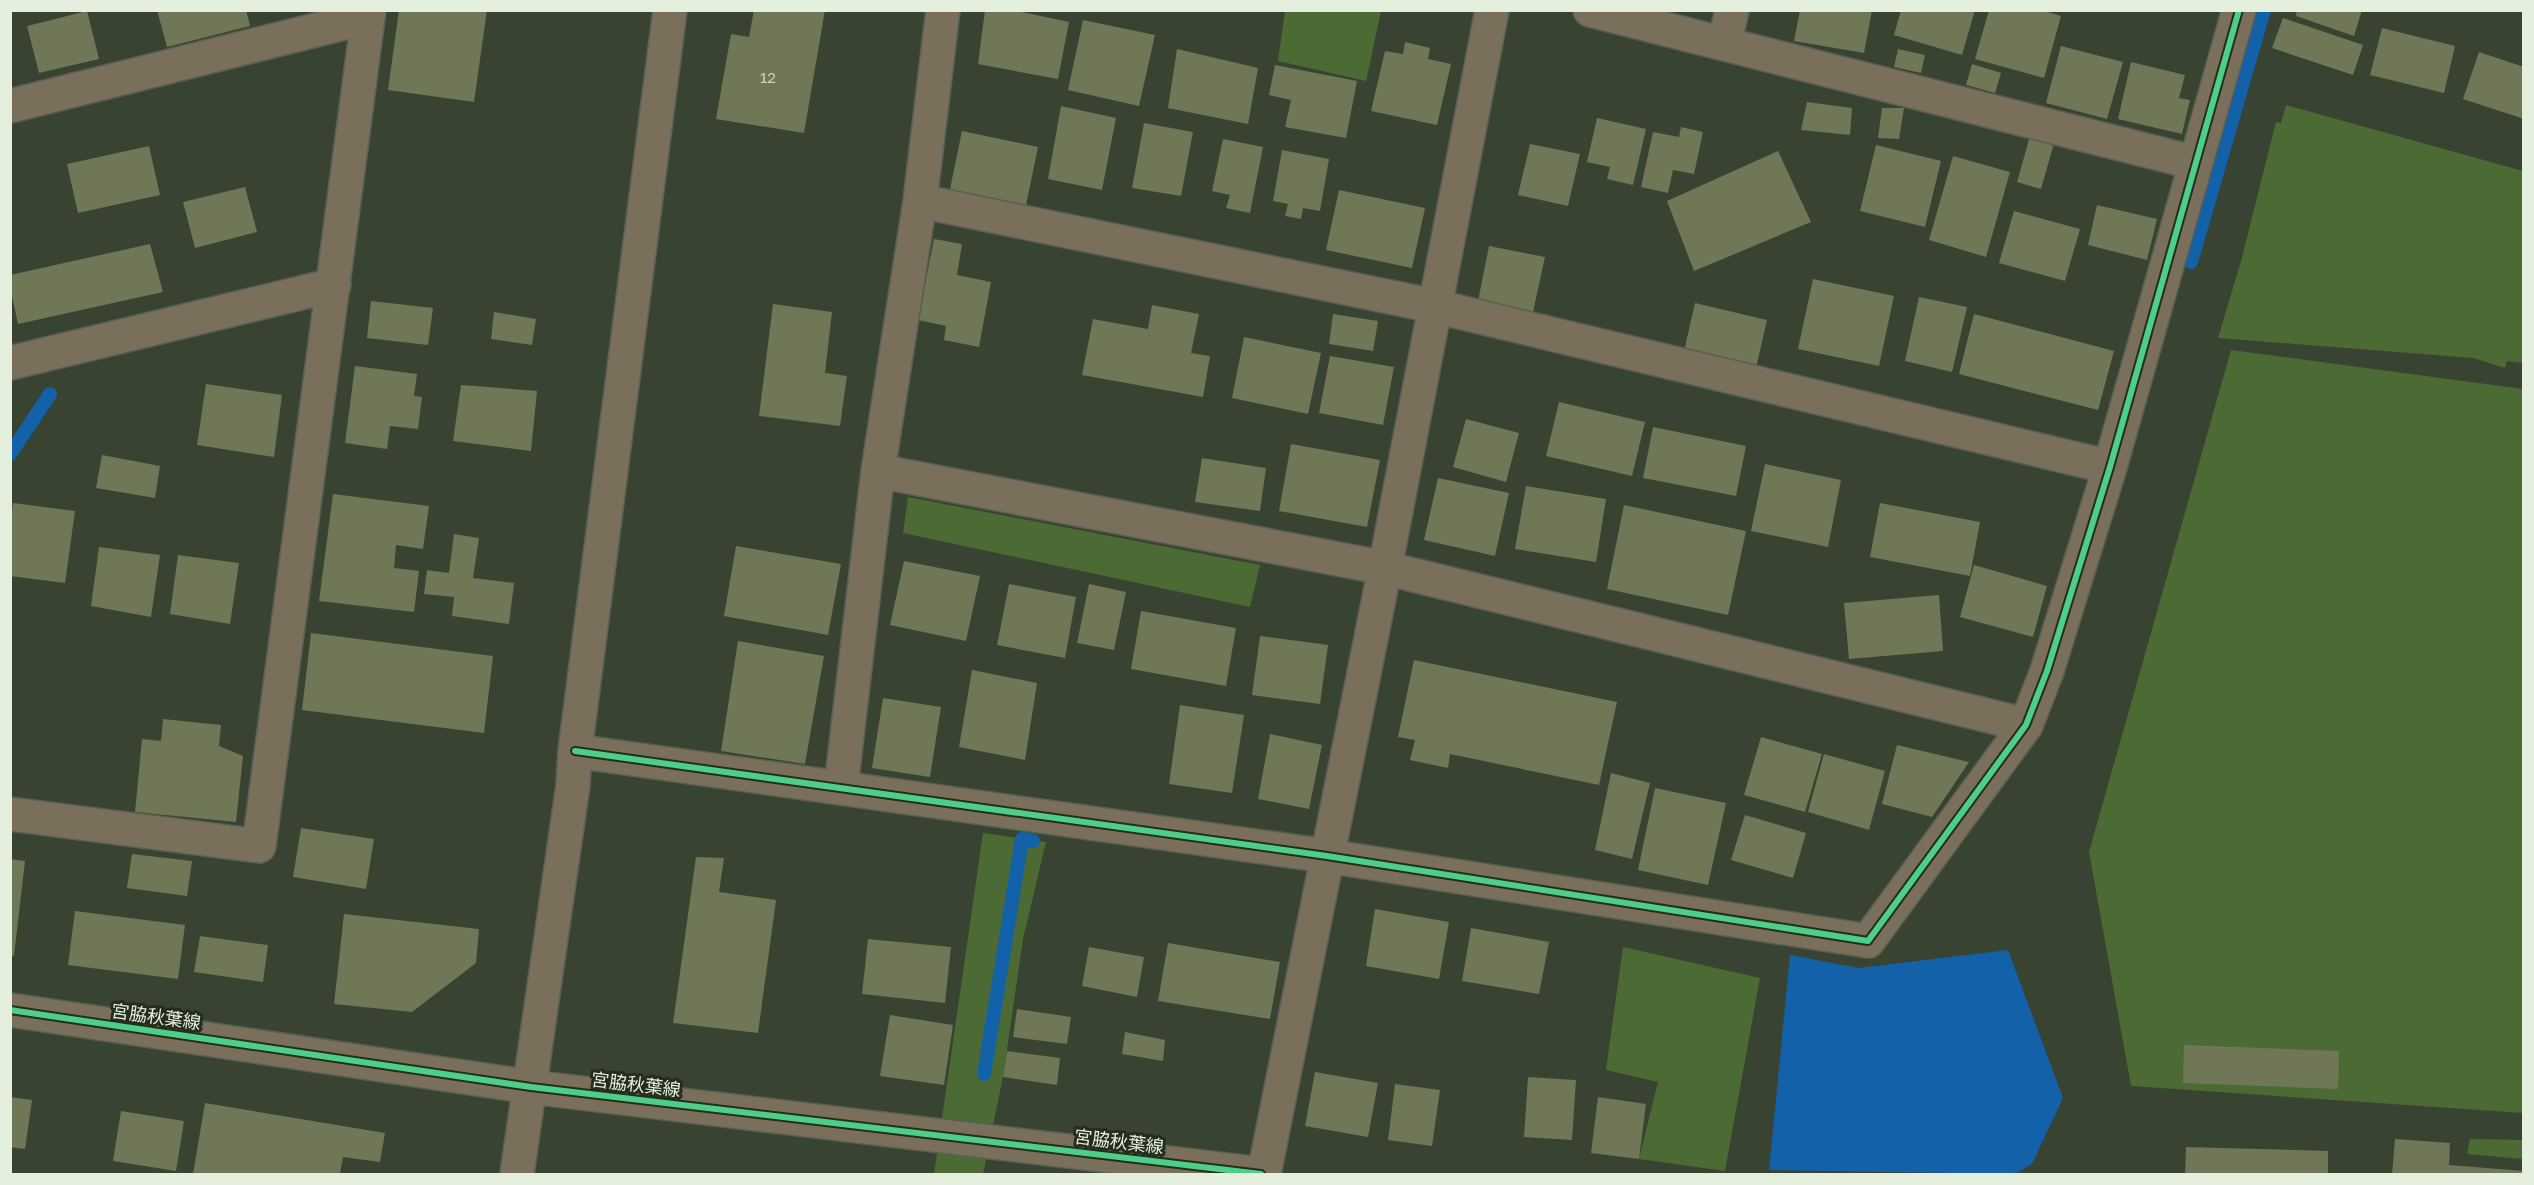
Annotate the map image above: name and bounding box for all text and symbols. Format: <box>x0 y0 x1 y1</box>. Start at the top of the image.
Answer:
house number: 12 <box>760 68 776 86</box>
street label: 宮脇秋葉線 <box>110 999 202 1033</box>
street label: 宮脇秋葉線 <box>590 1068 682 1100</box>
street label: 宮脇秋葉線 <box>1073 1125 1165 1157</box>

